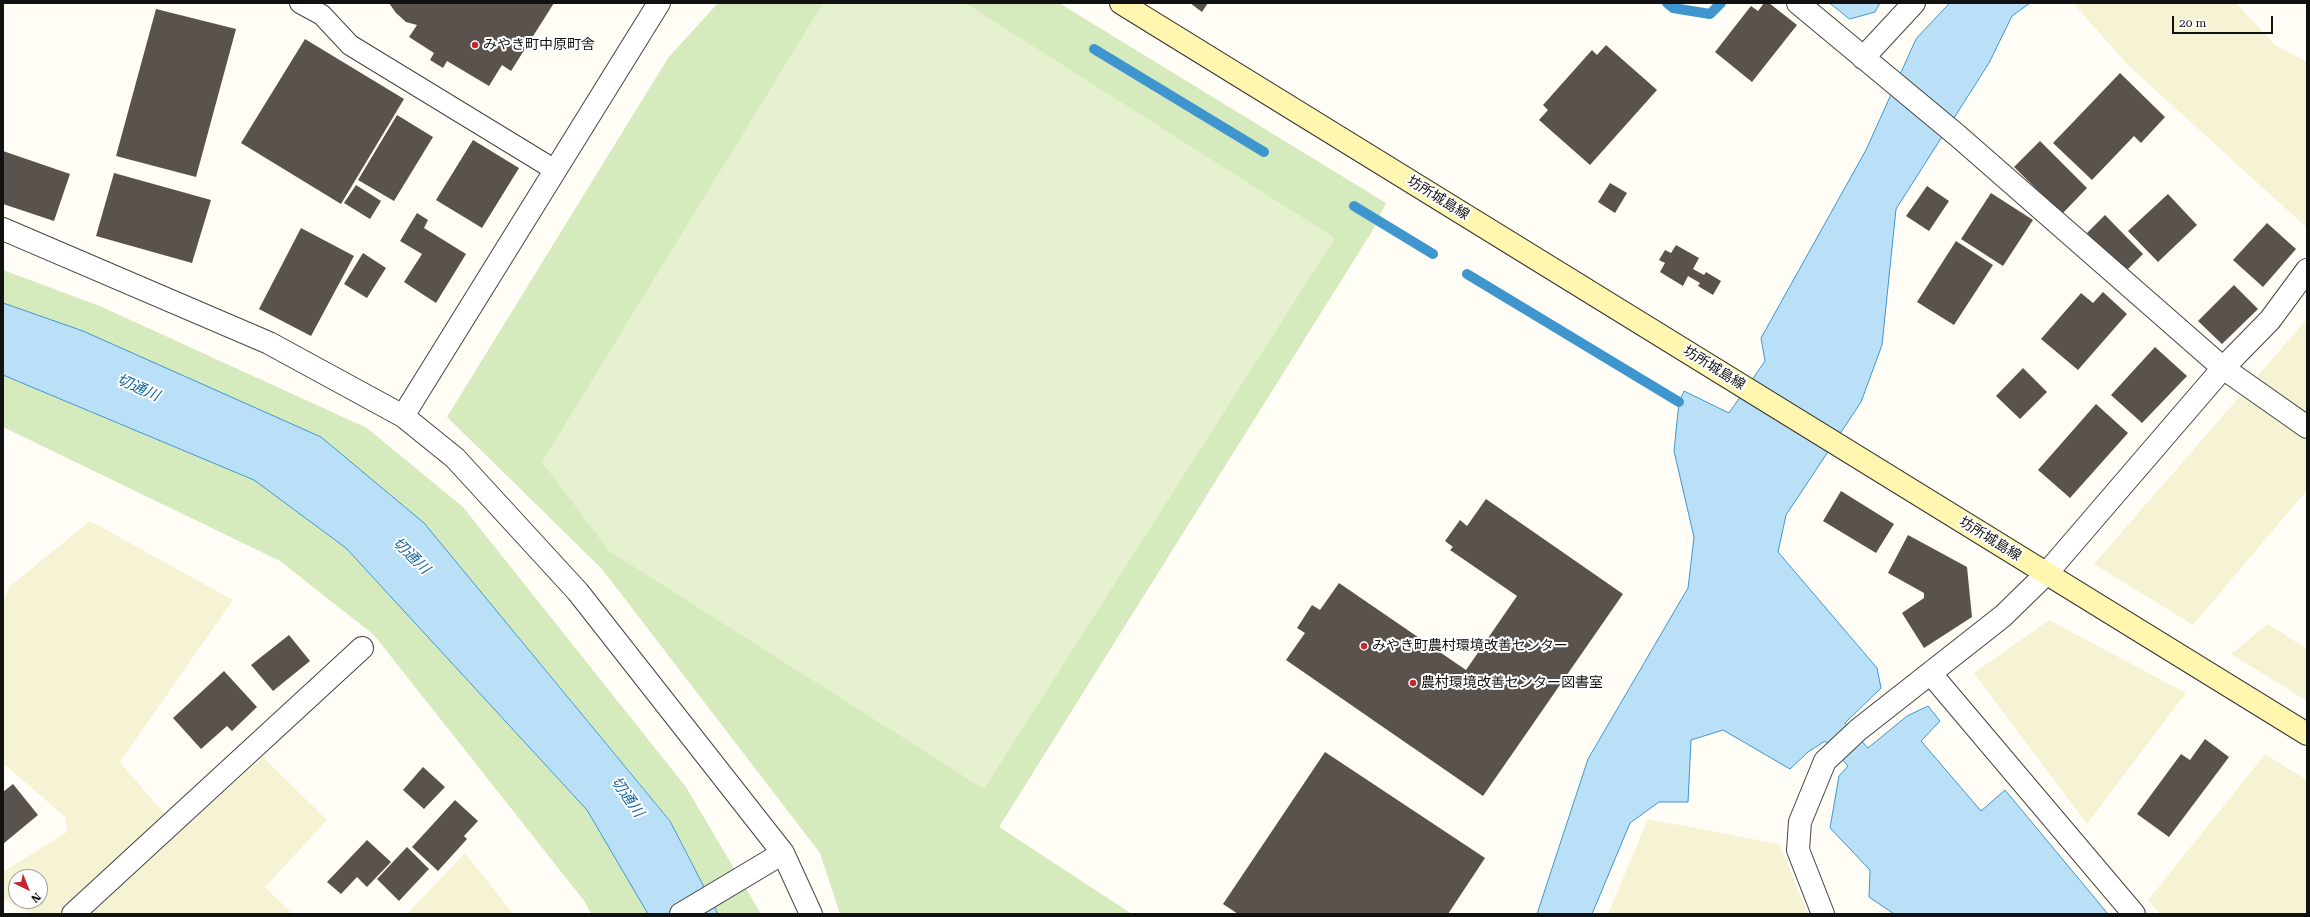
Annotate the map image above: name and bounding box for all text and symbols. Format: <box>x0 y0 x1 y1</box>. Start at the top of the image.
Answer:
scale bar <box>2174 8 2275 34</box>
text: 20 m <box>2179 16 2206 30</box>
place label: みやき町中原町舎 <box>483 37 595 53</box>
marker: みやき町中原町舎 <box>470 40 480 50</box>
street label: 坊所城島線 <box>1404 172 1472 224</box>
street label: 坊所城島線 <box>1680 342 1748 394</box>
water label: 切通川 <box>114 371 162 405</box>
street label: 坊所城島線 <box>1956 513 2024 565</box>
water label: 切通川 <box>389 534 433 578</box>
place label: みやき町農村環境改善センター <box>1372 638 1568 654</box>
marker: みやき町農村環境改善センター <box>1359 641 1369 651</box>
place label: 農村環境改善センター図書室 <box>1421 675 1603 691</box>
marker: 農村環境改善センター図書室 <box>1408 678 1418 688</box>
water label: 切通川 <box>607 773 647 821</box>
north arrow <box>8 869 48 909</box>
text: N <box>28 890 43 905</box>

